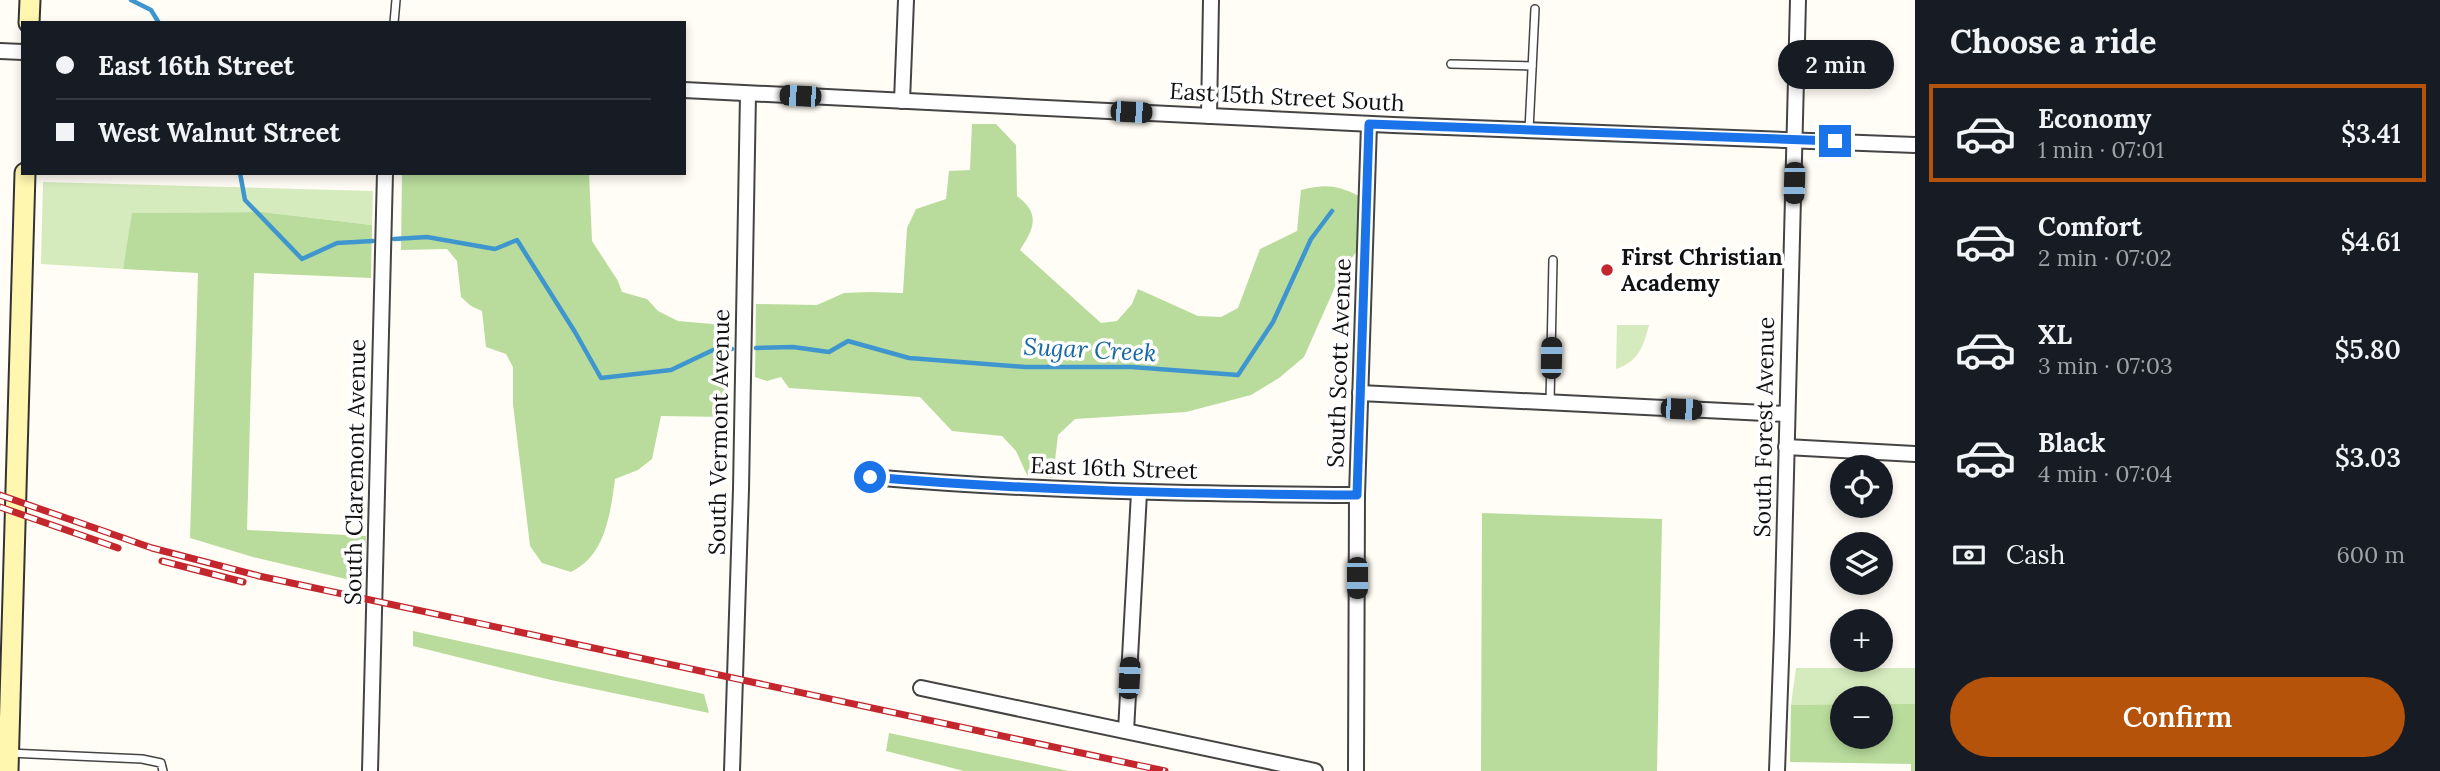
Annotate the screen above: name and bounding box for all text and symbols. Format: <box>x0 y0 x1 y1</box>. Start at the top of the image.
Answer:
text: Choose a ride <box>1950 21 2157 62</box>
callout: 2 min <box>1777 40 1893 88</box>
text: East 16th Street <box>98 49 294 82</box>
text: 2 min <box>1806 50 1866 79</box>
street label: East 15th Street South <box>1169 76 1406 117</box>
car <box>779 84 822 108</box>
car <box>1110 100 1153 124</box>
icon: car <box>1954 102 2017 165</box>
text: Economy <box>2038 102 2151 135</box>
text: West Walnut Street <box>98 116 340 149</box>
text: $3.41 <box>2341 117 2401 150</box>
route end <box>1819 125 1851 157</box>
text: 1 min · 07:01 <box>2038 135 2164 164</box>
car <box>1783 162 1806 204</box>
icon: car <box>1954 210 2017 273</box>
text: Comfort <box>2038 210 2142 243</box>
text: $4.61 <box>2341 225 2401 258</box>
place label: First Christian Academy <box>1621 242 1783 297</box>
text: 2 min · 07:02 <box>2038 243 2172 272</box>
street label: South Scott Avenue <box>1320 258 1357 468</box>
marker: First Christian Academy <box>1599 262 1615 278</box>
street label: South Vermont Avenue <box>702 309 735 555</box>
street label: South Forest Avenue <box>1747 316 1780 538</box>
icon: car <box>1954 318 2017 381</box>
text: XL <box>2038 318 2072 351</box>
water label: Sugar Creek <box>1023 331 1157 368</box>
text: $5.80 <box>2335 333 2401 366</box>
car <box>1541 337 1562 379</box>
street label: South Claremont Avenue <box>338 339 371 605</box>
text: 3 min · 07:03 <box>2038 351 2173 380</box>
car <box>1660 397 1703 421</box>
icon: car <box>1954 426 2017 489</box>
text: Black <box>2038 426 2106 459</box>
text: $3.03 <box>2335 441 2401 474</box>
street label: East 16th Street <box>1030 450 1198 485</box>
map controls <box>1830 455 1893 749</box>
button: locate <box>1830 455 1893 518</box>
text: 4 min · 07:04 <box>2038 459 2172 488</box>
route start <box>854 461 886 493</box>
button: layers <box>1830 532 1893 595</box>
icon: cash <box>1950 536 1988 574</box>
text: Cash <box>2006 538 2065 571</box>
text: 600 m <box>2337 540 2405 569</box>
car <box>1347 557 1368 599</box>
button: + <box>1830 609 1893 672</box>
car <box>1118 656 1141 700</box>
button: Confirm <box>1950 677 2405 757</box>
button: − <box>1830 686 1893 749</box>

